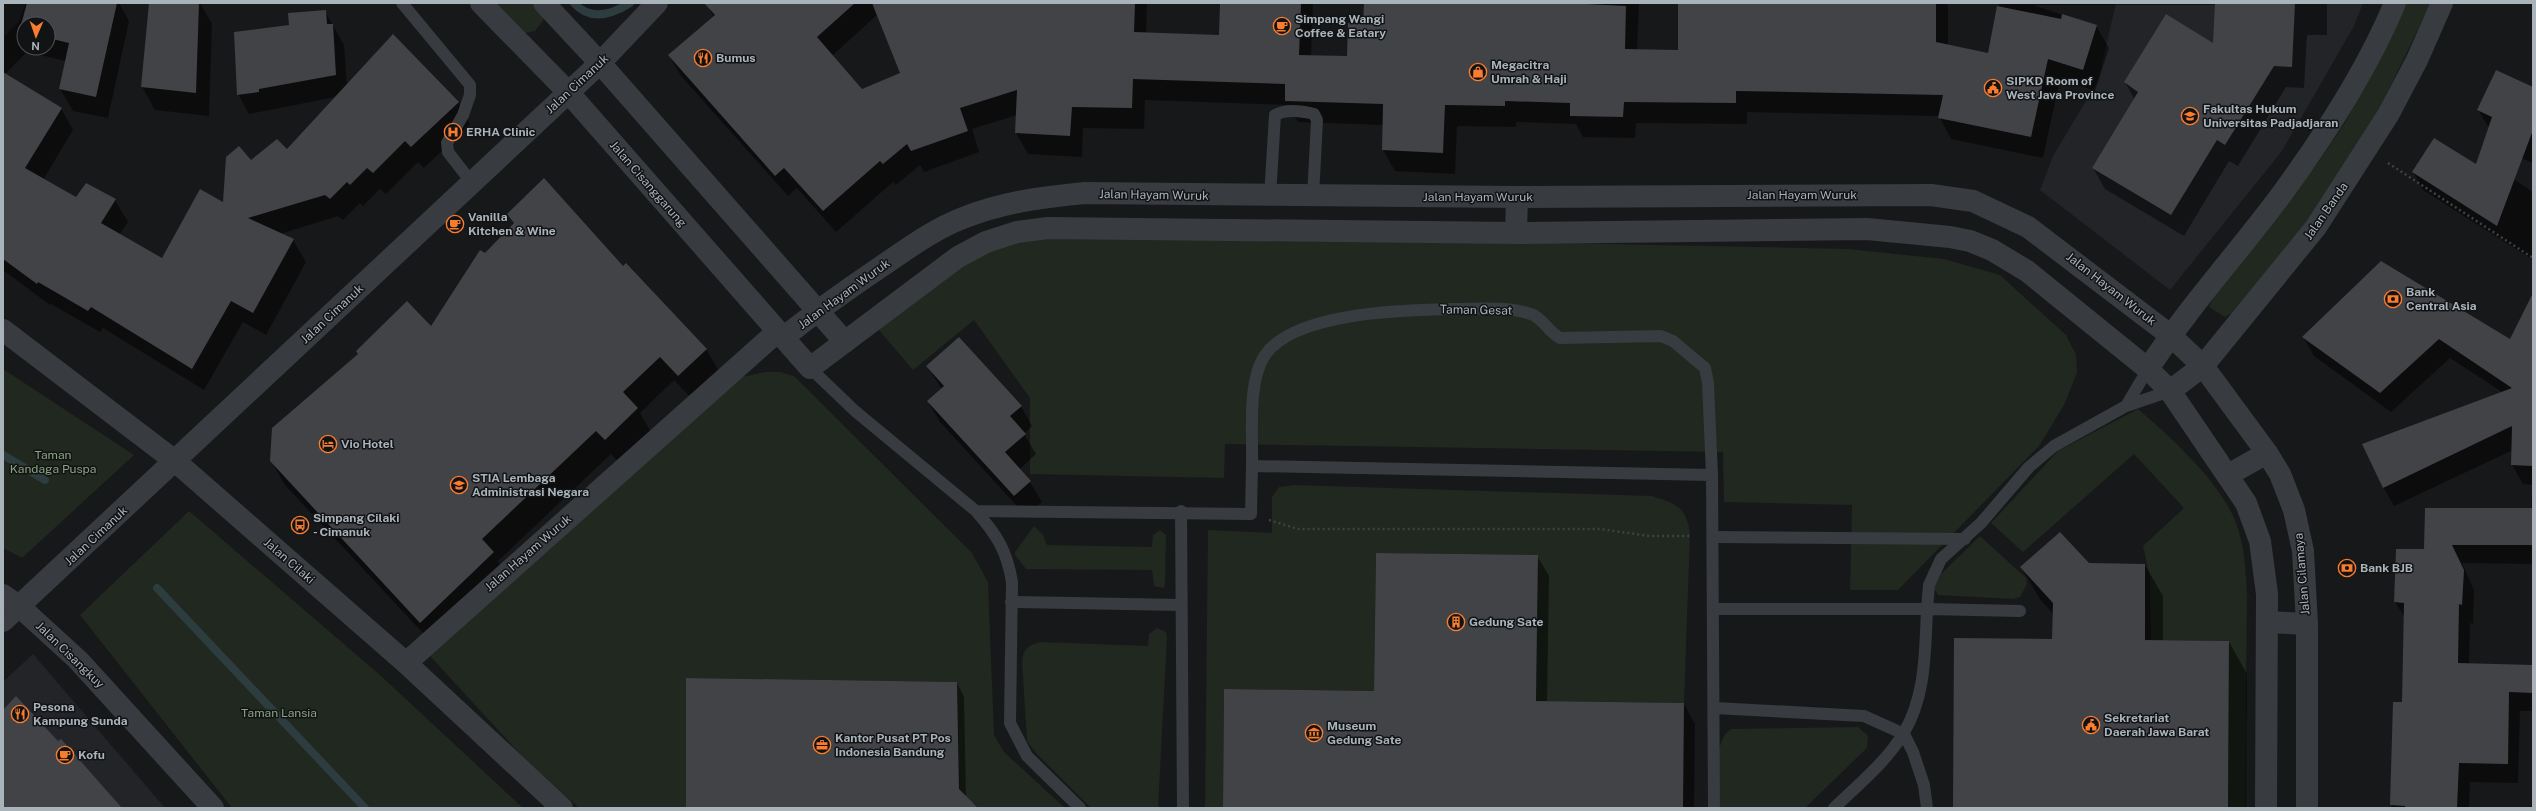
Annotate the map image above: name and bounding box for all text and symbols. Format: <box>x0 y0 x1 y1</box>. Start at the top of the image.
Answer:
place label: Simpang Wangi Coffee & Eatary <box>1295 12 1386 40</box>
north arrow <box>16 16 56 56</box>
cafe icon: Simpang Wangi Coffee & Eatary <box>1272 16 1292 36</box>
text: N <box>31 40 40 52</box>
restaurant icon: Bumus <box>693 48 713 68</box>
street label: Jalan Cimanuk <box>543 51 611 117</box>
place label: Bumus <box>716 51 756 65</box>
place label: Megacitra Umrah & Haji <box>1491 58 1567 86</box>
shop icon: Megacitra Umrah & Haji <box>1468 62 1488 82</box>
place label: SIPKD Room of West Java Province <box>2006 74 2114 102</box>
public building icon: SIPKD Room of West Java Province <box>1983 78 2003 98</box>
place label: Fakultas Hukum Universitas Padjadjaran <box>2203 102 2338 130</box>
school or university icon: Fakultas Hukum Universitas Padjadjaran <box>2180 106 2200 126</box>
hospital icon: ERHA Clinic <box>443 122 463 142</box>
place label: ERHA Clinic <box>466 125 536 139</box>
street label: Jalan Cisanggarung <box>607 138 689 230</box>
street label: Jalan Banda <box>2301 180 2351 242</box>
street label: Jalan Hayam Wuruk <box>1099 187 1209 203</box>
street label: Jalan Hayam Wuruk <box>1747 188 1857 202</box>
street label: Jalan Hayam Wuruk <box>1423 190 1533 204</box>
place label: Vanilla Kitchen & Wine <box>468 210 556 238</box>
cafe icon: Vanilla Kitchen & Wine <box>445 214 465 234</box>
street label: Jalan Hayam Wuruk <box>2063 250 2159 328</box>
street label: Jalan Hayam Wuruk <box>795 256 893 332</box>
street label: Jalan Cimanuk <box>298 281 366 347</box>
place label: Bank Central Asia <box>2406 285 2477 313</box>
bank icon: Bank Central Asia <box>2383 289 2403 309</box>
street label: Taman Gesat <box>1440 302 1513 318</box>
hotel icon: Vio Hotel <box>318 434 338 454</box>
place label: Vio Hotel <box>341 437 394 451</box>
park label: Taman Kandaga Puspa <box>10 448 96 476</box>
place label: STIA Lembaga Administrasi Negara <box>472 471 589 499</box>
school or university icon: STIA Lembaga Administrasi Negara <box>449 475 469 495</box>
street label: Jalan Cimanuk <box>62 503 130 569</box>
place label: Simpang Cilaki - Cimanuk <box>313 511 399 539</box>
street label: Jalan Hayam Wuruk <box>482 512 574 594</box>
bus stop icon: Simpang Cilaki - Cimanuk <box>290 515 310 535</box>
street label: Jalan Cilamaya <box>2291 532 2313 616</box>
street label: Jalan Cilaki <box>261 535 317 587</box>
bank icon: Bank BJB <box>2337 558 2357 578</box>
place label: Bank BJB <box>2360 561 2413 575</box>
building icon: Gedung Sate <box>1446 612 1466 632</box>
place label: Gedung Sate <box>1469 615 1543 629</box>
street label: Jalan Cisangkuy <box>33 619 108 692</box>
place label: Pesona Kampung Sunda <box>33 700 128 728</box>
restaurant icon: Pesona Kampung Sunda <box>10 704 30 724</box>
park label: Taman Lansia <box>241 706 317 720</box>
place label: Sekretariat Daerah Jawa Barat <box>2104 711 2209 739</box>
public building icon: Sekretariat Daerah Jawa Barat <box>2081 715 2101 735</box>
place label: Museum Gedung Sate <box>1327 719 1401 747</box>
museum icon: Museum Gedung Sate <box>1304 723 1324 743</box>
place label: Kantor Pusat PT Pos Indonesia Bandung <box>835 731 951 759</box>
office icon: Kantor Pusat PT Pos Indonesia Bandung <box>812 735 832 755</box>
cafe icon: Kofu <box>55 745 75 765</box>
place label: Kofu <box>78 748 105 762</box>

